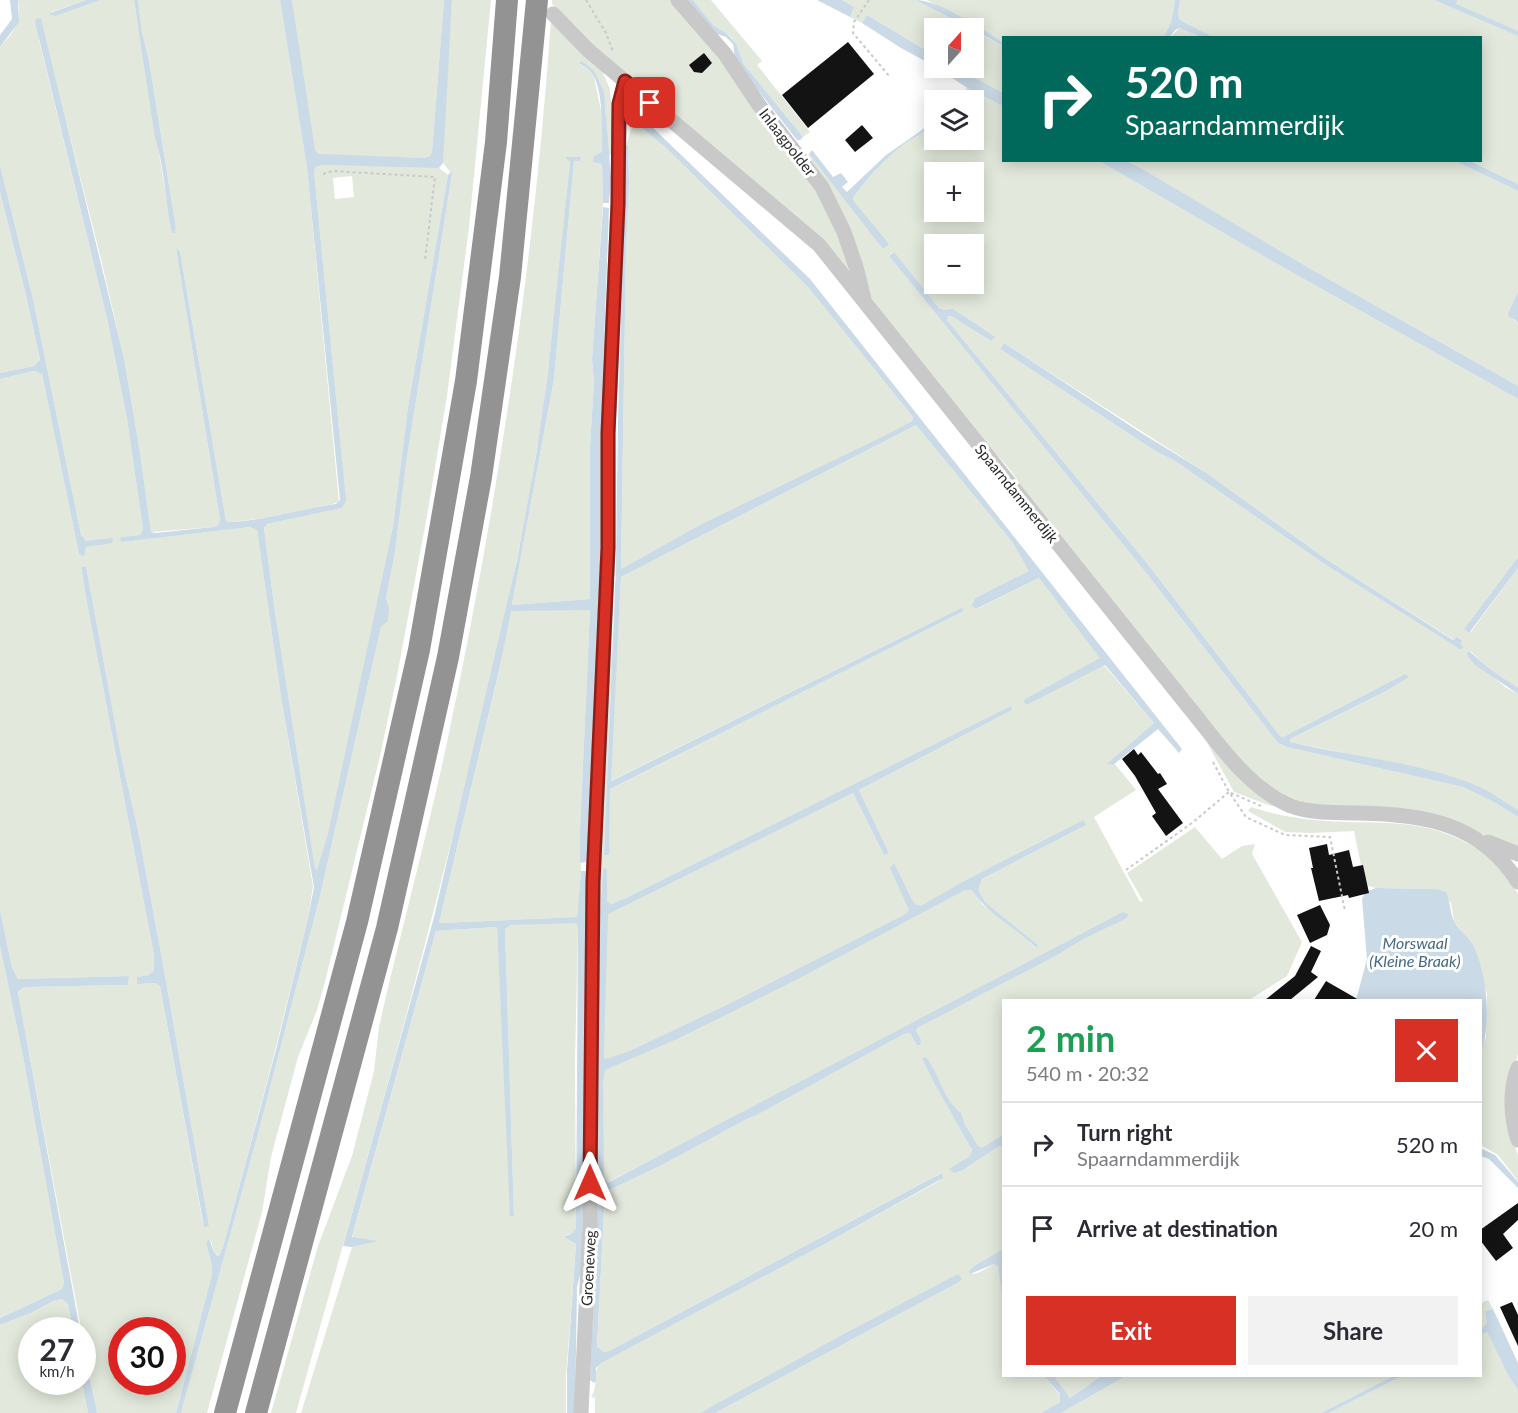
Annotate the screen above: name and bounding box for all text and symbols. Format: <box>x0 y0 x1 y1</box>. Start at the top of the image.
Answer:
north arrow <box>924 18 984 78</box>
map controls <box>924 18 984 294</box>
text: 520 m <box>1125 57 1243 107</box>
icon: right <box>1026 60 1104 138</box>
pin <box>624 77 675 128</box>
icon: arrive <box>633 86 666 119</box>
button: layers <box>924 90 984 150</box>
street label: Inlaagpolder <box>756 105 820 180</box>
text: Spaarndammerdijk <box>1125 108 1345 141</box>
button: + <box>924 162 984 222</box>
button: − <box>924 234 984 294</box>
street label: Spaarndammerdijk <box>972 440 1063 546</box>
water label: Morswaal (Kleine Braak) <box>1369 933 1461 970</box>
text: 2 min <box>1026 1016 1115 1060</box>
button: close <box>1395 1019 1458 1082</box>
text: 540 m · 20:32 <box>1026 1061 1149 1085</box>
text: Turn right <box>1077 1119 1172 1146</box>
icon: right <box>1026 1128 1059 1161</box>
text: 520 m <box>1396 1131 1458 1158</box>
text: Spaarndammerdijk <box>1077 1146 1240 1170</box>
position arrow <box>558 1151 622 1215</box>
icon: arrive <box>1026 1212 1059 1245</box>
text: Arrive at destination <box>1077 1215 1278 1242</box>
text: 20 m <box>1409 1215 1458 1242</box>
street label: Groeneweg <box>577 1229 599 1306</box>
button: Exit <box>1026 1296 1236 1365</box>
button: Share <box>1248 1296 1458 1365</box>
speed limit sign: 30 <box>108 1317 186 1395</box>
text: 27 <box>40 1331 74 1367</box>
text: km/h <box>39 1362 75 1380</box>

